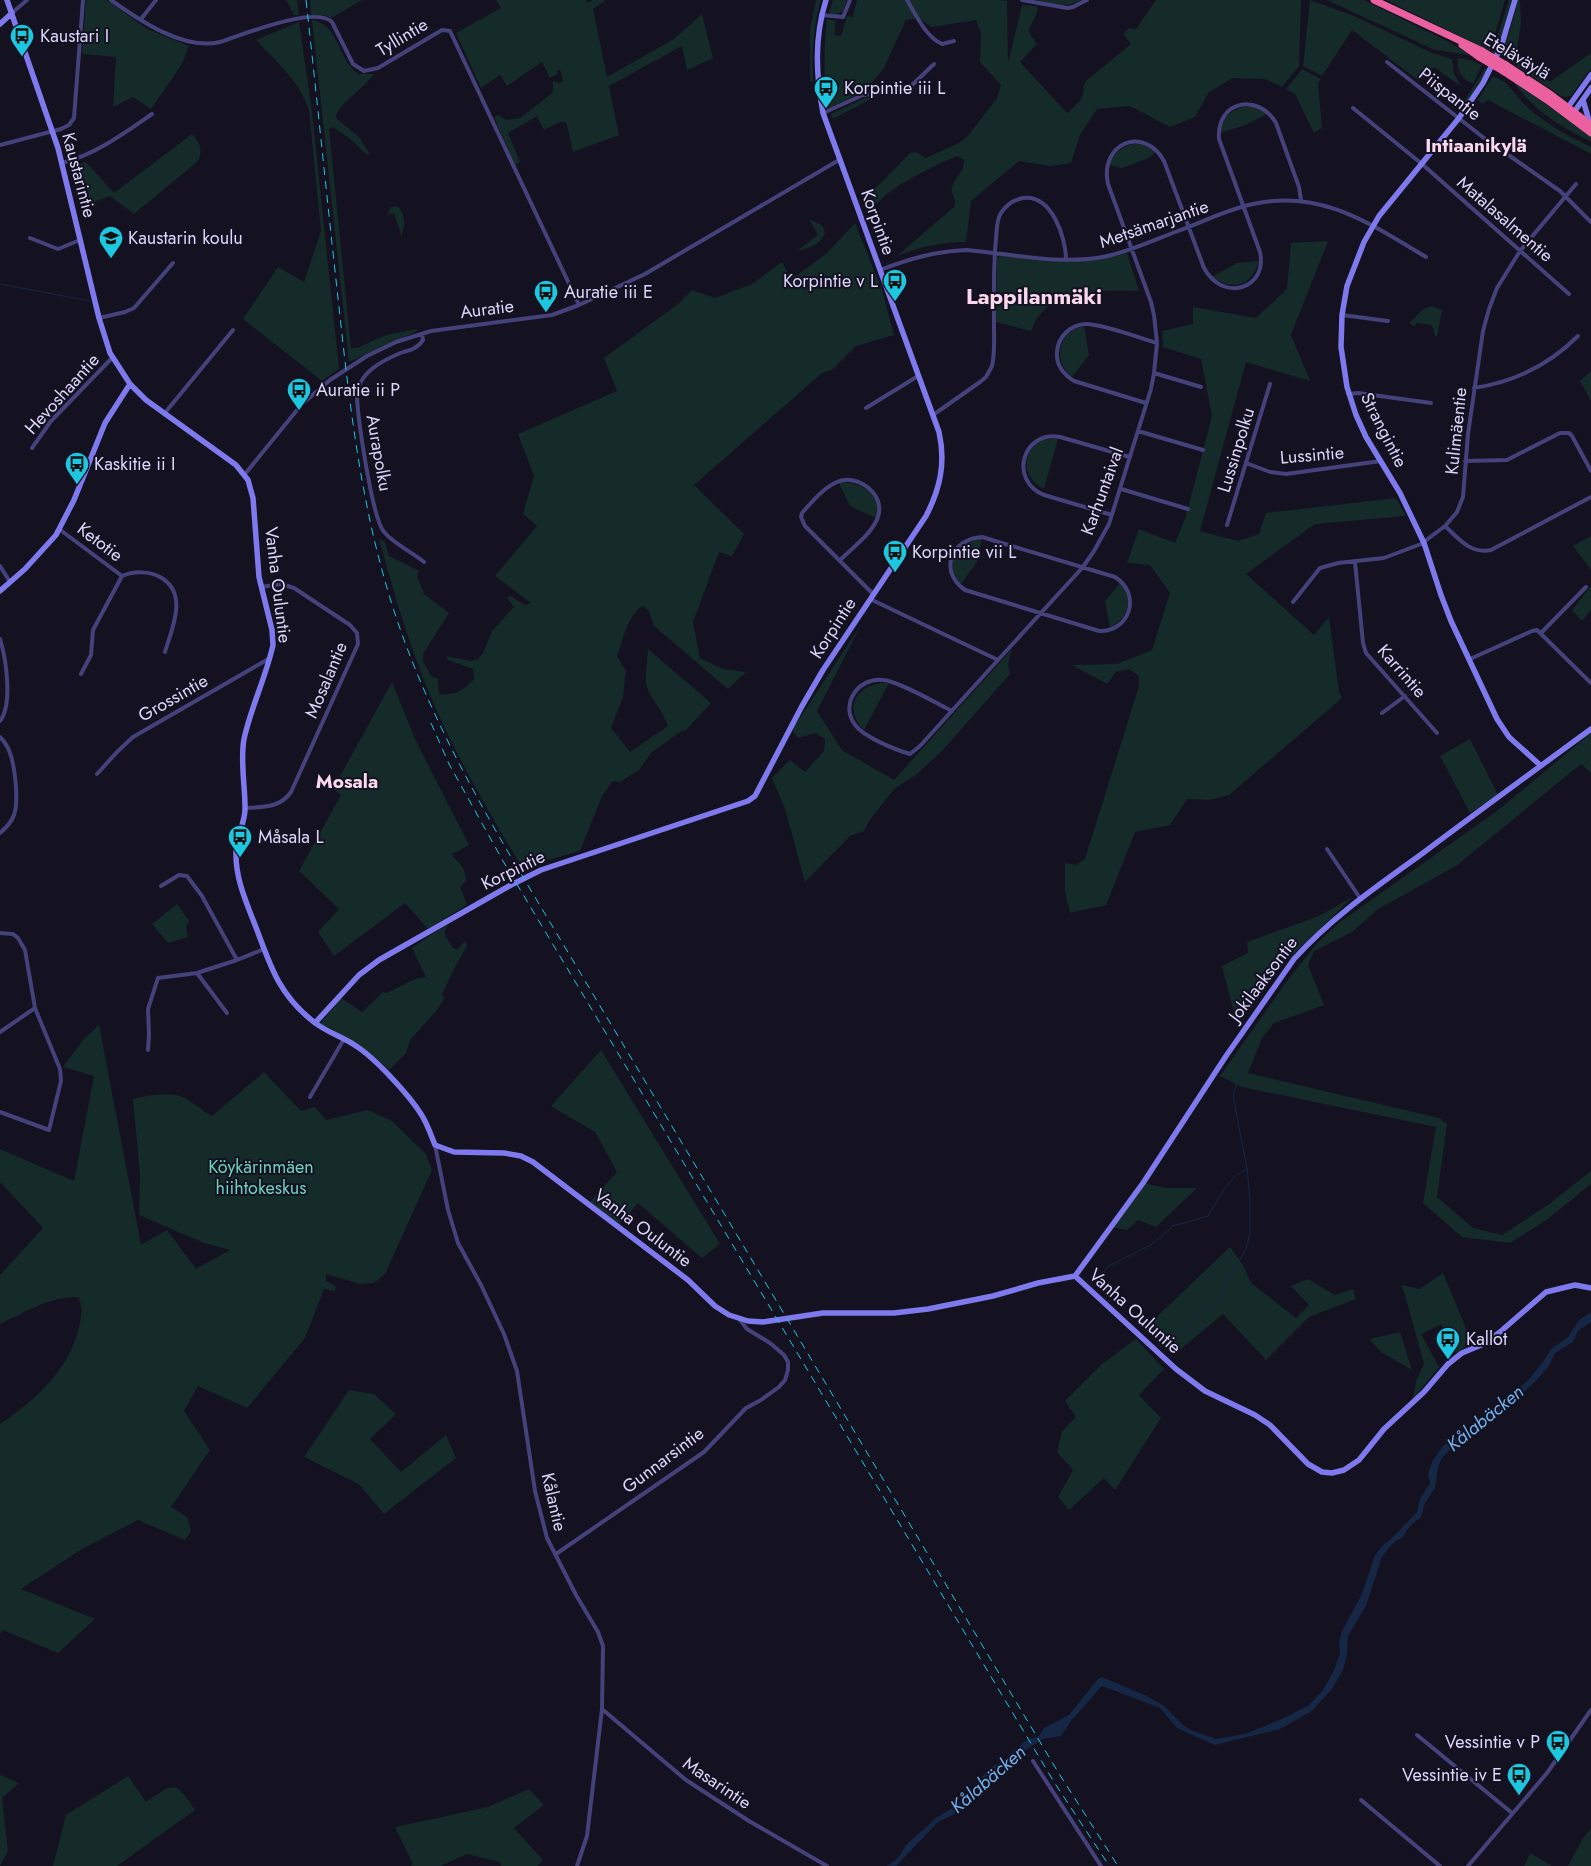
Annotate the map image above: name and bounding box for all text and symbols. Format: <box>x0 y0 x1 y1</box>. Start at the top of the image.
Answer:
street label: Tyllintie <box>371 11 433 63</box>
bus stop icon: Kaustari I <box>9 23 35 57</box>
place label: Kaustari I <box>40 23 109 49</box>
street label: Eteläväylä <box>1479 26 1555 86</box>
street label: Piispantie <box>1413 61 1487 127</box>
bus stop icon: Korpintie iii L <box>813 75 839 109</box>
place label: Korpintie iii L <box>844 75 945 101</box>
street label: Kaustarintie <box>55 130 103 220</box>
district label: Intiaanikylä <box>1425 132 1527 159</box>
street label: Matalasalmentie <box>1451 170 1559 268</box>
street label: Korpintie <box>854 185 902 259</box>
street label: Metsämarjantie <box>1096 193 1212 255</box>
school or university icon: Kaustarin koulu <box>98 225 124 259</box>
place label: Kaustarin koulu <box>128 225 243 251</box>
place label: Korpintie v L <box>783 268 878 294</box>
bus stop icon: Korpintie v L <box>882 268 908 302</box>
bus stop icon: Auratie iii E <box>533 279 559 313</box>
place label: Auratie iii E <box>564 279 653 305</box>
district label: Lappilanmäki <box>966 280 1102 312</box>
street label: Auratie <box>459 293 515 325</box>
street label: Hevoshaantie <box>19 348 105 440</box>
bus stop icon: Auratie ii P <box>286 377 312 411</box>
place label: Auratie ii P <box>316 377 400 403</box>
street label: Kulimäentie <box>1438 386 1474 476</box>
street label: Strangintie <box>1354 388 1414 472</box>
street label: Lussinpolku <box>1211 404 1261 496</box>
street label: Aurapolku <box>359 413 399 493</box>
street label: Lussintie <box>1279 439 1345 471</box>
street label: Karhuntaival <box>1074 443 1130 539</box>
bus stop icon: Kaskitie ii I <box>64 451 90 485</box>
place label: Kaskitie ii I <box>94 451 176 477</box>
street label: Ketotie <box>72 516 128 568</box>
street label: Vanha Ouluntie <box>258 526 298 644</box>
bus stop icon: Korpintie vii L <box>882 539 908 573</box>
place label: Korpintie vii L <box>912 539 1016 565</box>
street label: Korpintie <box>803 592 863 664</box>
street label: Mosalantie <box>298 638 354 722</box>
street label: Karrintie <box>1371 638 1433 704</box>
street label: Grossintie <box>133 668 213 728</box>
district label: Mosala <box>316 768 378 795</box>
bus stop icon: Måsala L <box>227 824 253 858</box>
place label: Måsala L <box>258 824 324 850</box>
street label: Korpintie <box>477 843 549 897</box>
street label: Jokilaaksontie <box>1221 931 1304 1029</box>
park label: Köykärinmäen hiihtokeskus <box>208 1154 314 1201</box>
street label: Vanha Ouluntie <box>589 1183 697 1273</box>
street label: Vanha Ouluntie <box>1083 1262 1187 1360</box>
bus stop icon: Kallot <box>1435 1326 1461 1360</box>
place label: Kallot <box>1466 1326 1508 1352</box>
water label: Kålabäcken <box>1441 1378 1529 1458</box>
street label: Gunnarsintie <box>617 1420 709 1500</box>
street label: Kålantie <box>535 1470 573 1534</box>
place label: Vessintie v P <box>1445 1729 1540 1755</box>
bus stop icon: Vessintie v P <box>1545 1729 1571 1763</box>
water label: Kålabäcken <box>944 1738 1032 1820</box>
street label: Masarintie <box>678 1750 756 1816</box>
place label: Vessintie iv E <box>1402 1762 1502 1788</box>
bus stop icon: Vessintie iv E <box>1506 1762 1532 1796</box>

